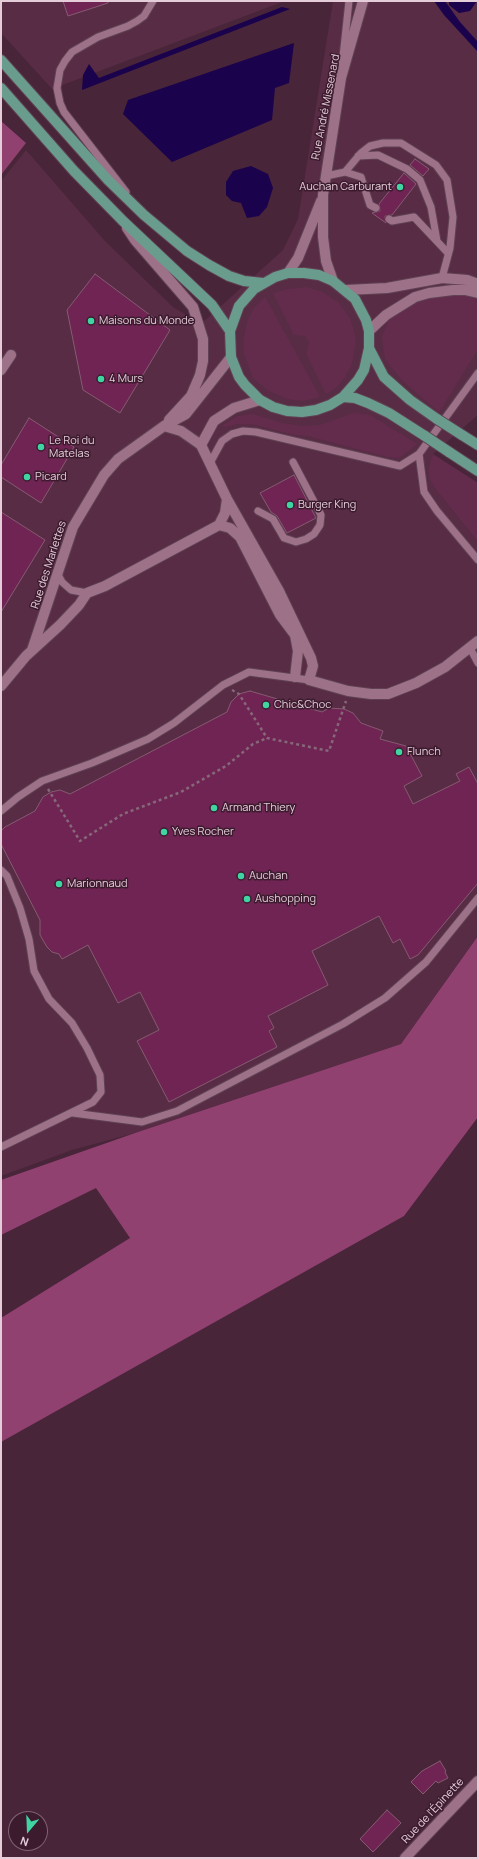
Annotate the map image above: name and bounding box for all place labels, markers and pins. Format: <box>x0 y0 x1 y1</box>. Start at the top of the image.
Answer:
place label: Auchan Carburant <box>299 180 392 194</box>
marker: Auchan Carburant <box>395 182 405 192</box>
place label: Maisons du Monde <box>99 314 194 328</box>
marker: Maisons du Monde <box>86 316 96 326</box>
place label: 4 Murs <box>109 372 143 386</box>
marker: 4 Murs <box>96 374 106 384</box>
place label: Le Roi du Matelas <box>49 434 95 460</box>
marker: Le Roi du Matelas <box>36 442 46 452</box>
place label: Picard <box>35 470 67 484</box>
marker: Picard <box>22 472 32 482</box>
place label: Burger King <box>298 498 356 512</box>
marker: Burger King <box>285 500 295 510</box>
place label: Chic&Choc <box>274 698 331 712</box>
marker: Chic&Choc <box>261 700 271 710</box>
place label: Flunch <box>407 745 441 759</box>
marker: Flunch <box>394 747 404 757</box>
place label: Armand Thiery <box>222 801 295 815</box>
marker: Armand Thiery <box>209 803 219 813</box>
place label: Yves Rocher <box>172 825 234 839</box>
marker: Yves Rocher <box>159 827 169 837</box>
place label: Auchan <box>249 869 288 883</box>
marker: Auchan <box>236 871 246 881</box>
place label: Marionnaud <box>67 877 128 891</box>
marker: Marionnaud <box>54 879 64 889</box>
place label: Aushopping <box>255 892 316 906</box>
marker: Aushopping <box>242 894 252 904</box>

